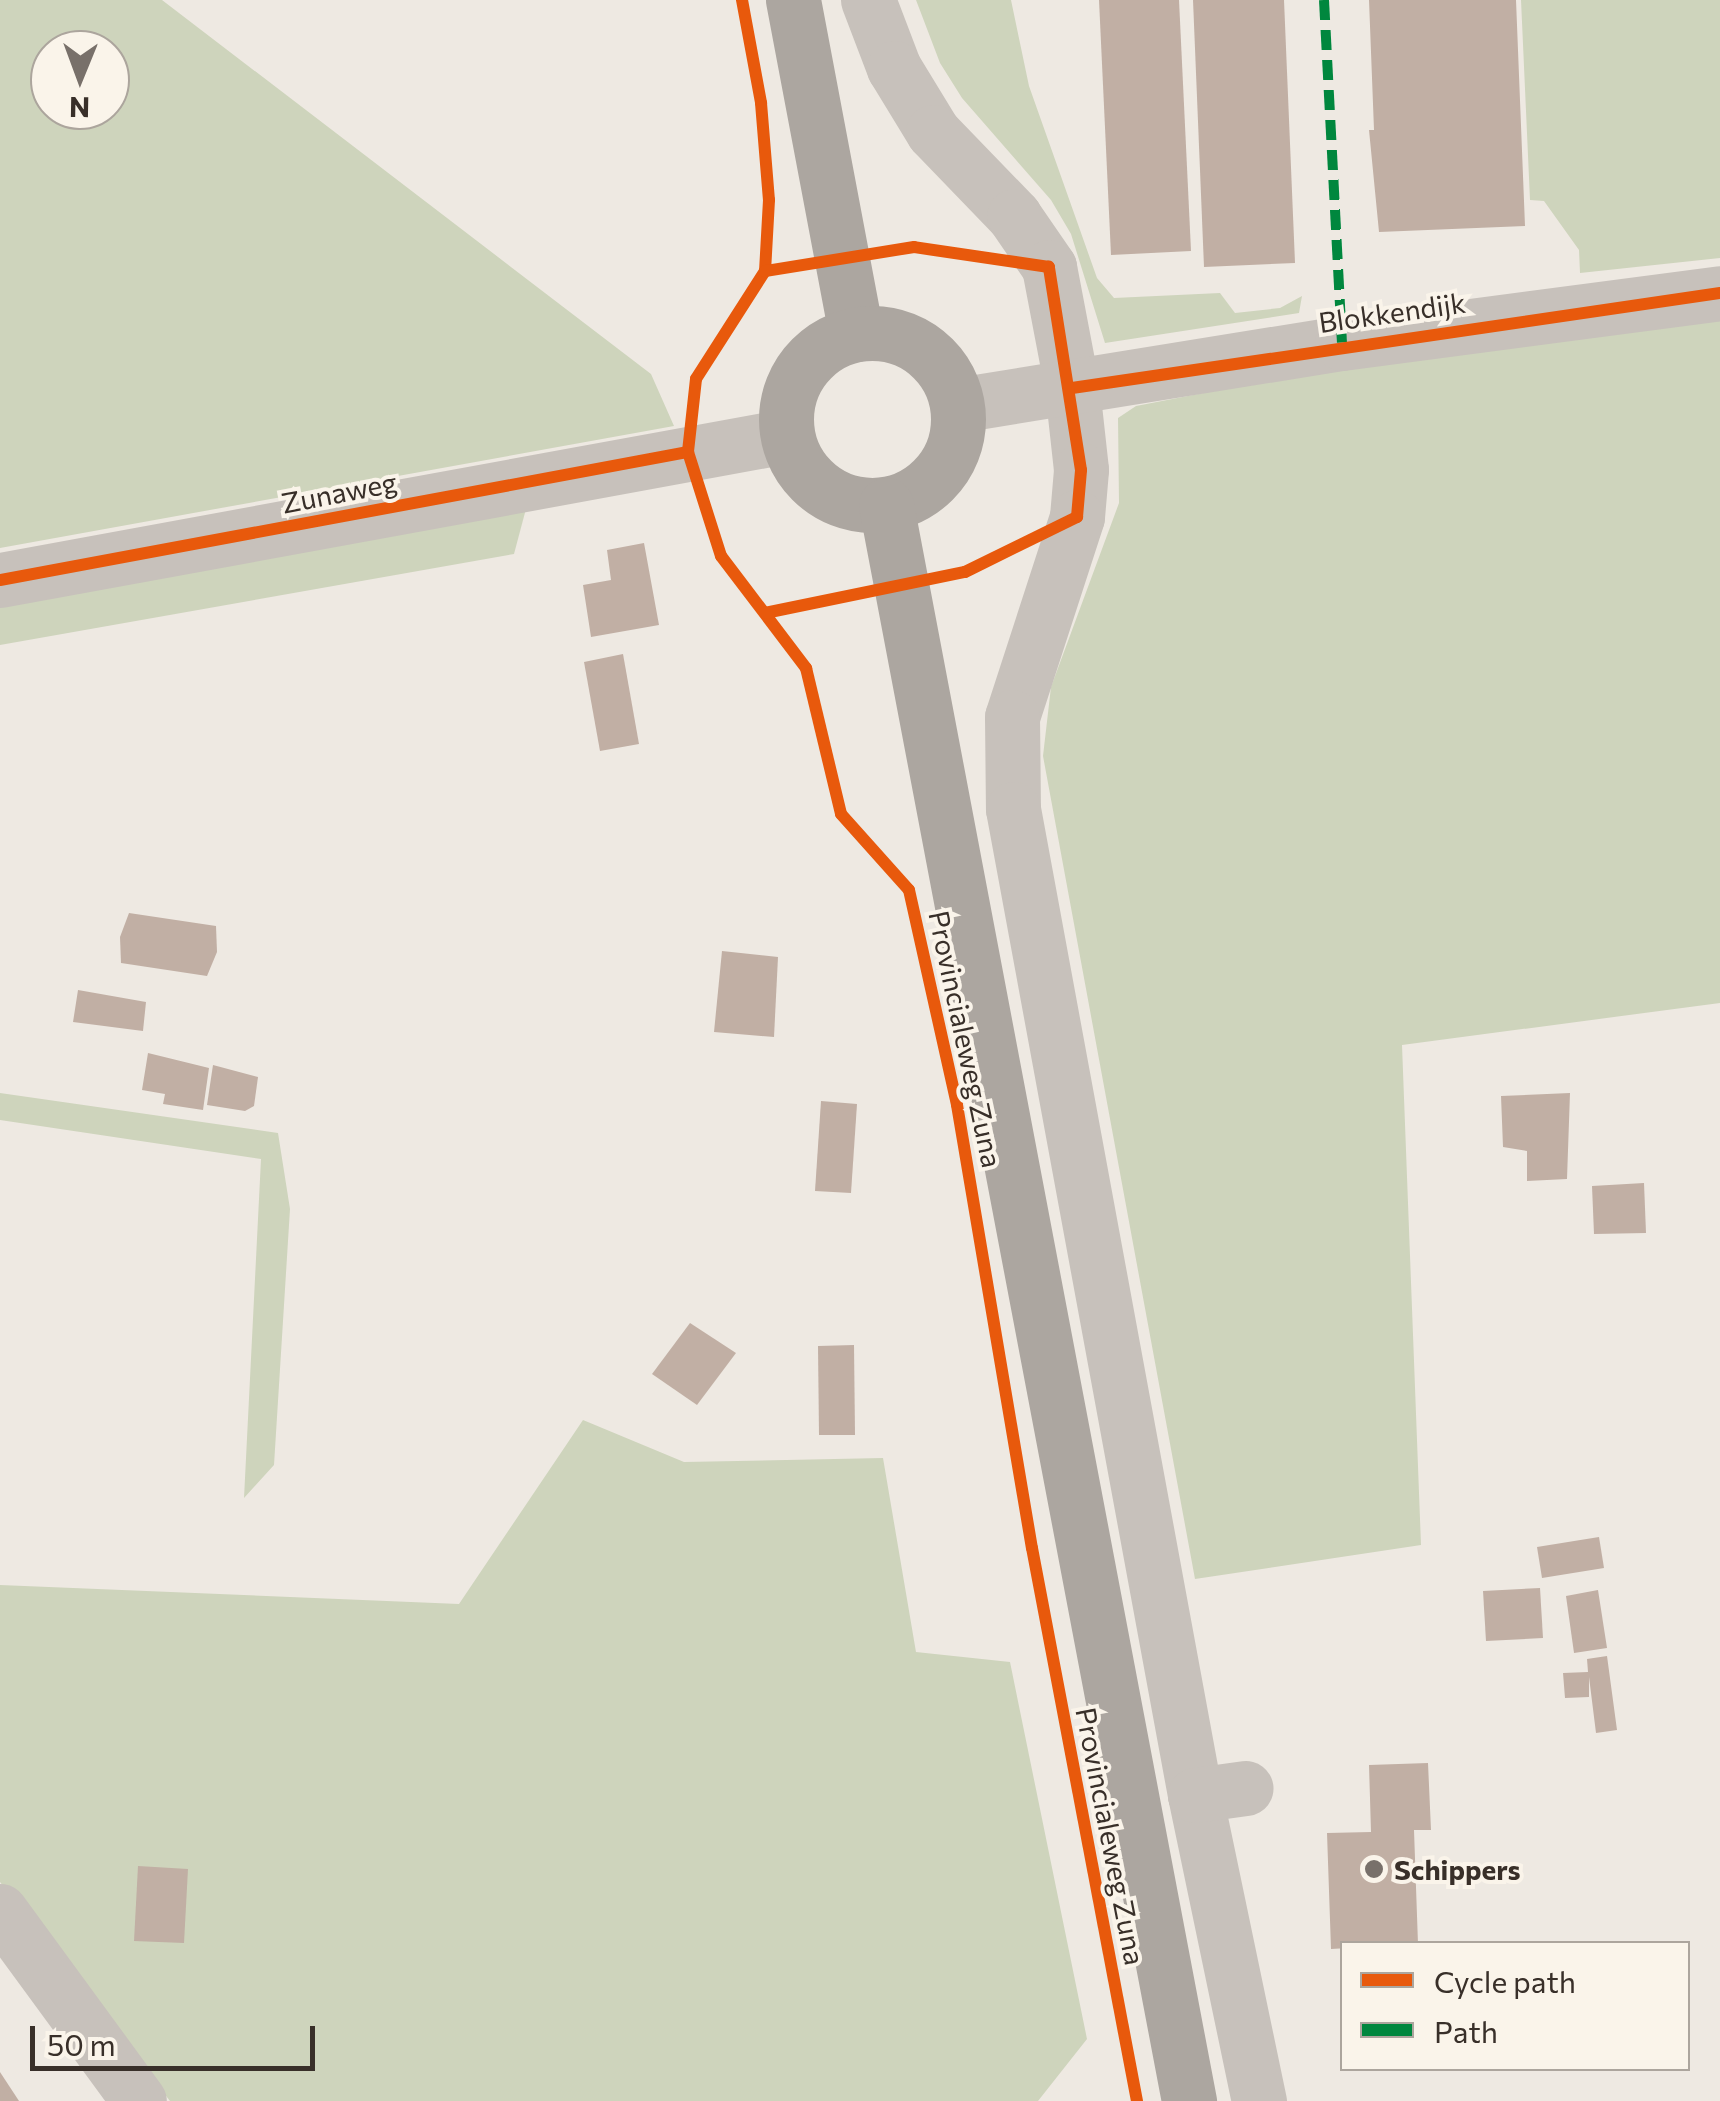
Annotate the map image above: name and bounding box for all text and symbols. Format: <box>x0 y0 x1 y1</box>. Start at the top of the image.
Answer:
north arrow <box>30 30 130 130</box>
text: N <box>69 91 90 125</box>
street label: Blokkendijk <box>1316 285 1468 339</box>
street label: Zunaweg <box>279 464 399 520</box>
street label: Provincialeweg Zuna <box>922 908 1010 1170</box>
street label: Provincialeweg Zuna <box>1070 1704 1152 1968</box>
place label: Schippers <box>1394 1852 1520 1886</box>
marker: Schippers <box>1363 1858 1385 1880</box>
legend <box>1340 1941 1690 2071</box>
text: Cycle path <box>1434 1962 1576 1999</box>
scale bar <box>35 2006 320 2068</box>
text: Path <box>1434 2012 1498 2049</box>
text: 50 m <box>47 2025 116 2062</box>

